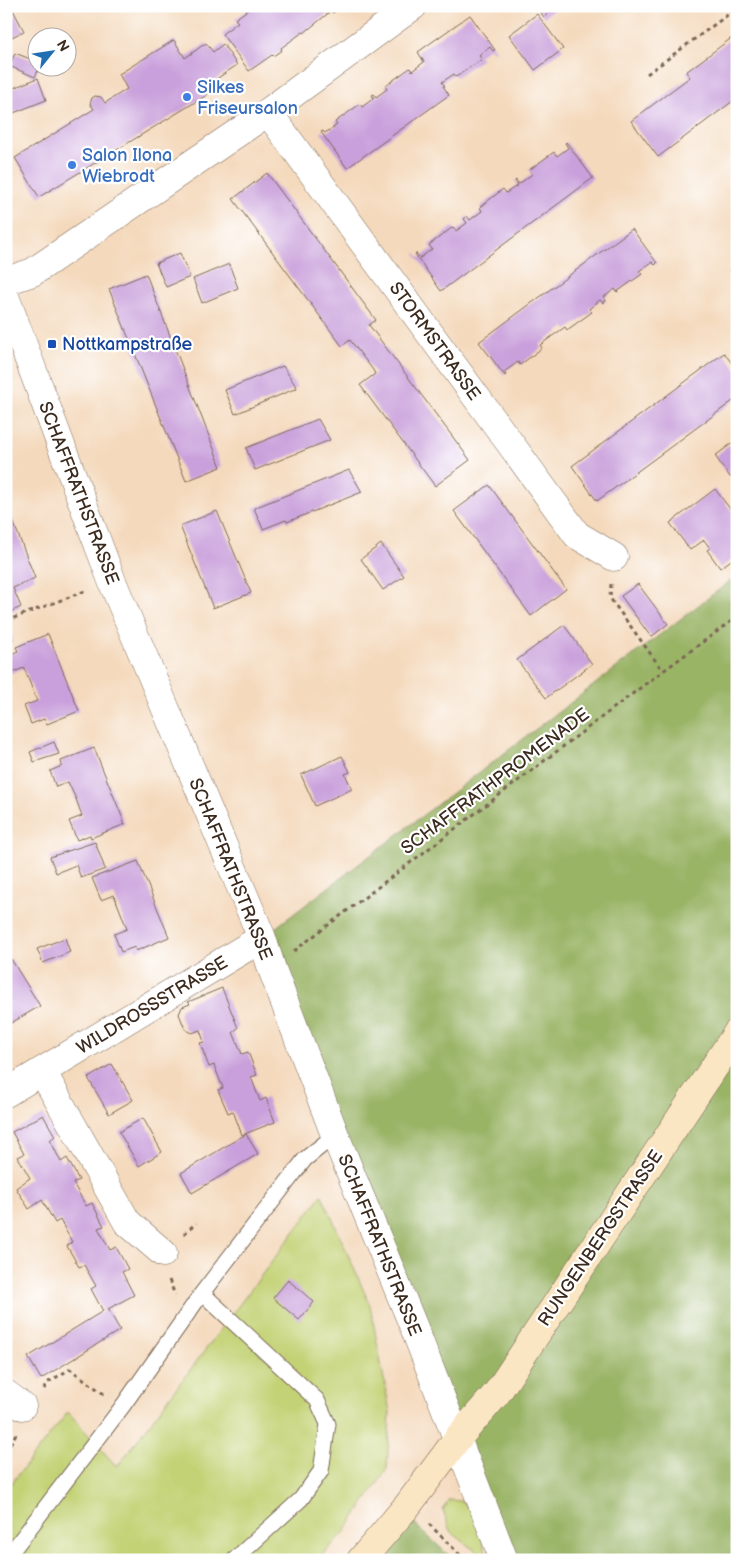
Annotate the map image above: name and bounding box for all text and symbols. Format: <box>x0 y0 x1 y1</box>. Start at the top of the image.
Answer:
north arrow <box>28 28 78 78</box>
text: N <box>53 37 73 55</box>
place label: Silkes Friseursalon <box>197 77 298 119</box>
marker: Silkes Friseursalon <box>181 91 193 103</box>
place label: Salon Ilona Wiebrodt <box>82 145 172 187</box>
marker: Salon Ilona Wiebrodt <box>66 159 78 171</box>
street label: STORMSTRASSE <box>385 278 485 405</box>
place label: Nottkampstraße <box>62 334 192 355</box>
marker: Nottkampstraße <box>46 338 58 350</box>
street label: SCHAFFRATHSTRASSE <box>34 399 123 588</box>
street label: SCHAFFRATHPROMENADE <box>397 704 594 859</box>
street label: SCHAFFRATHSTRASSE <box>184 775 277 963</box>
street label: WILDROSSSTRASSE <box>73 952 232 1059</box>
street label: RUNGENBERGSTRASSE <box>534 1146 667 1330</box>
street label: SCHAFFRATHSTRASSE <box>333 1151 426 1339</box>

